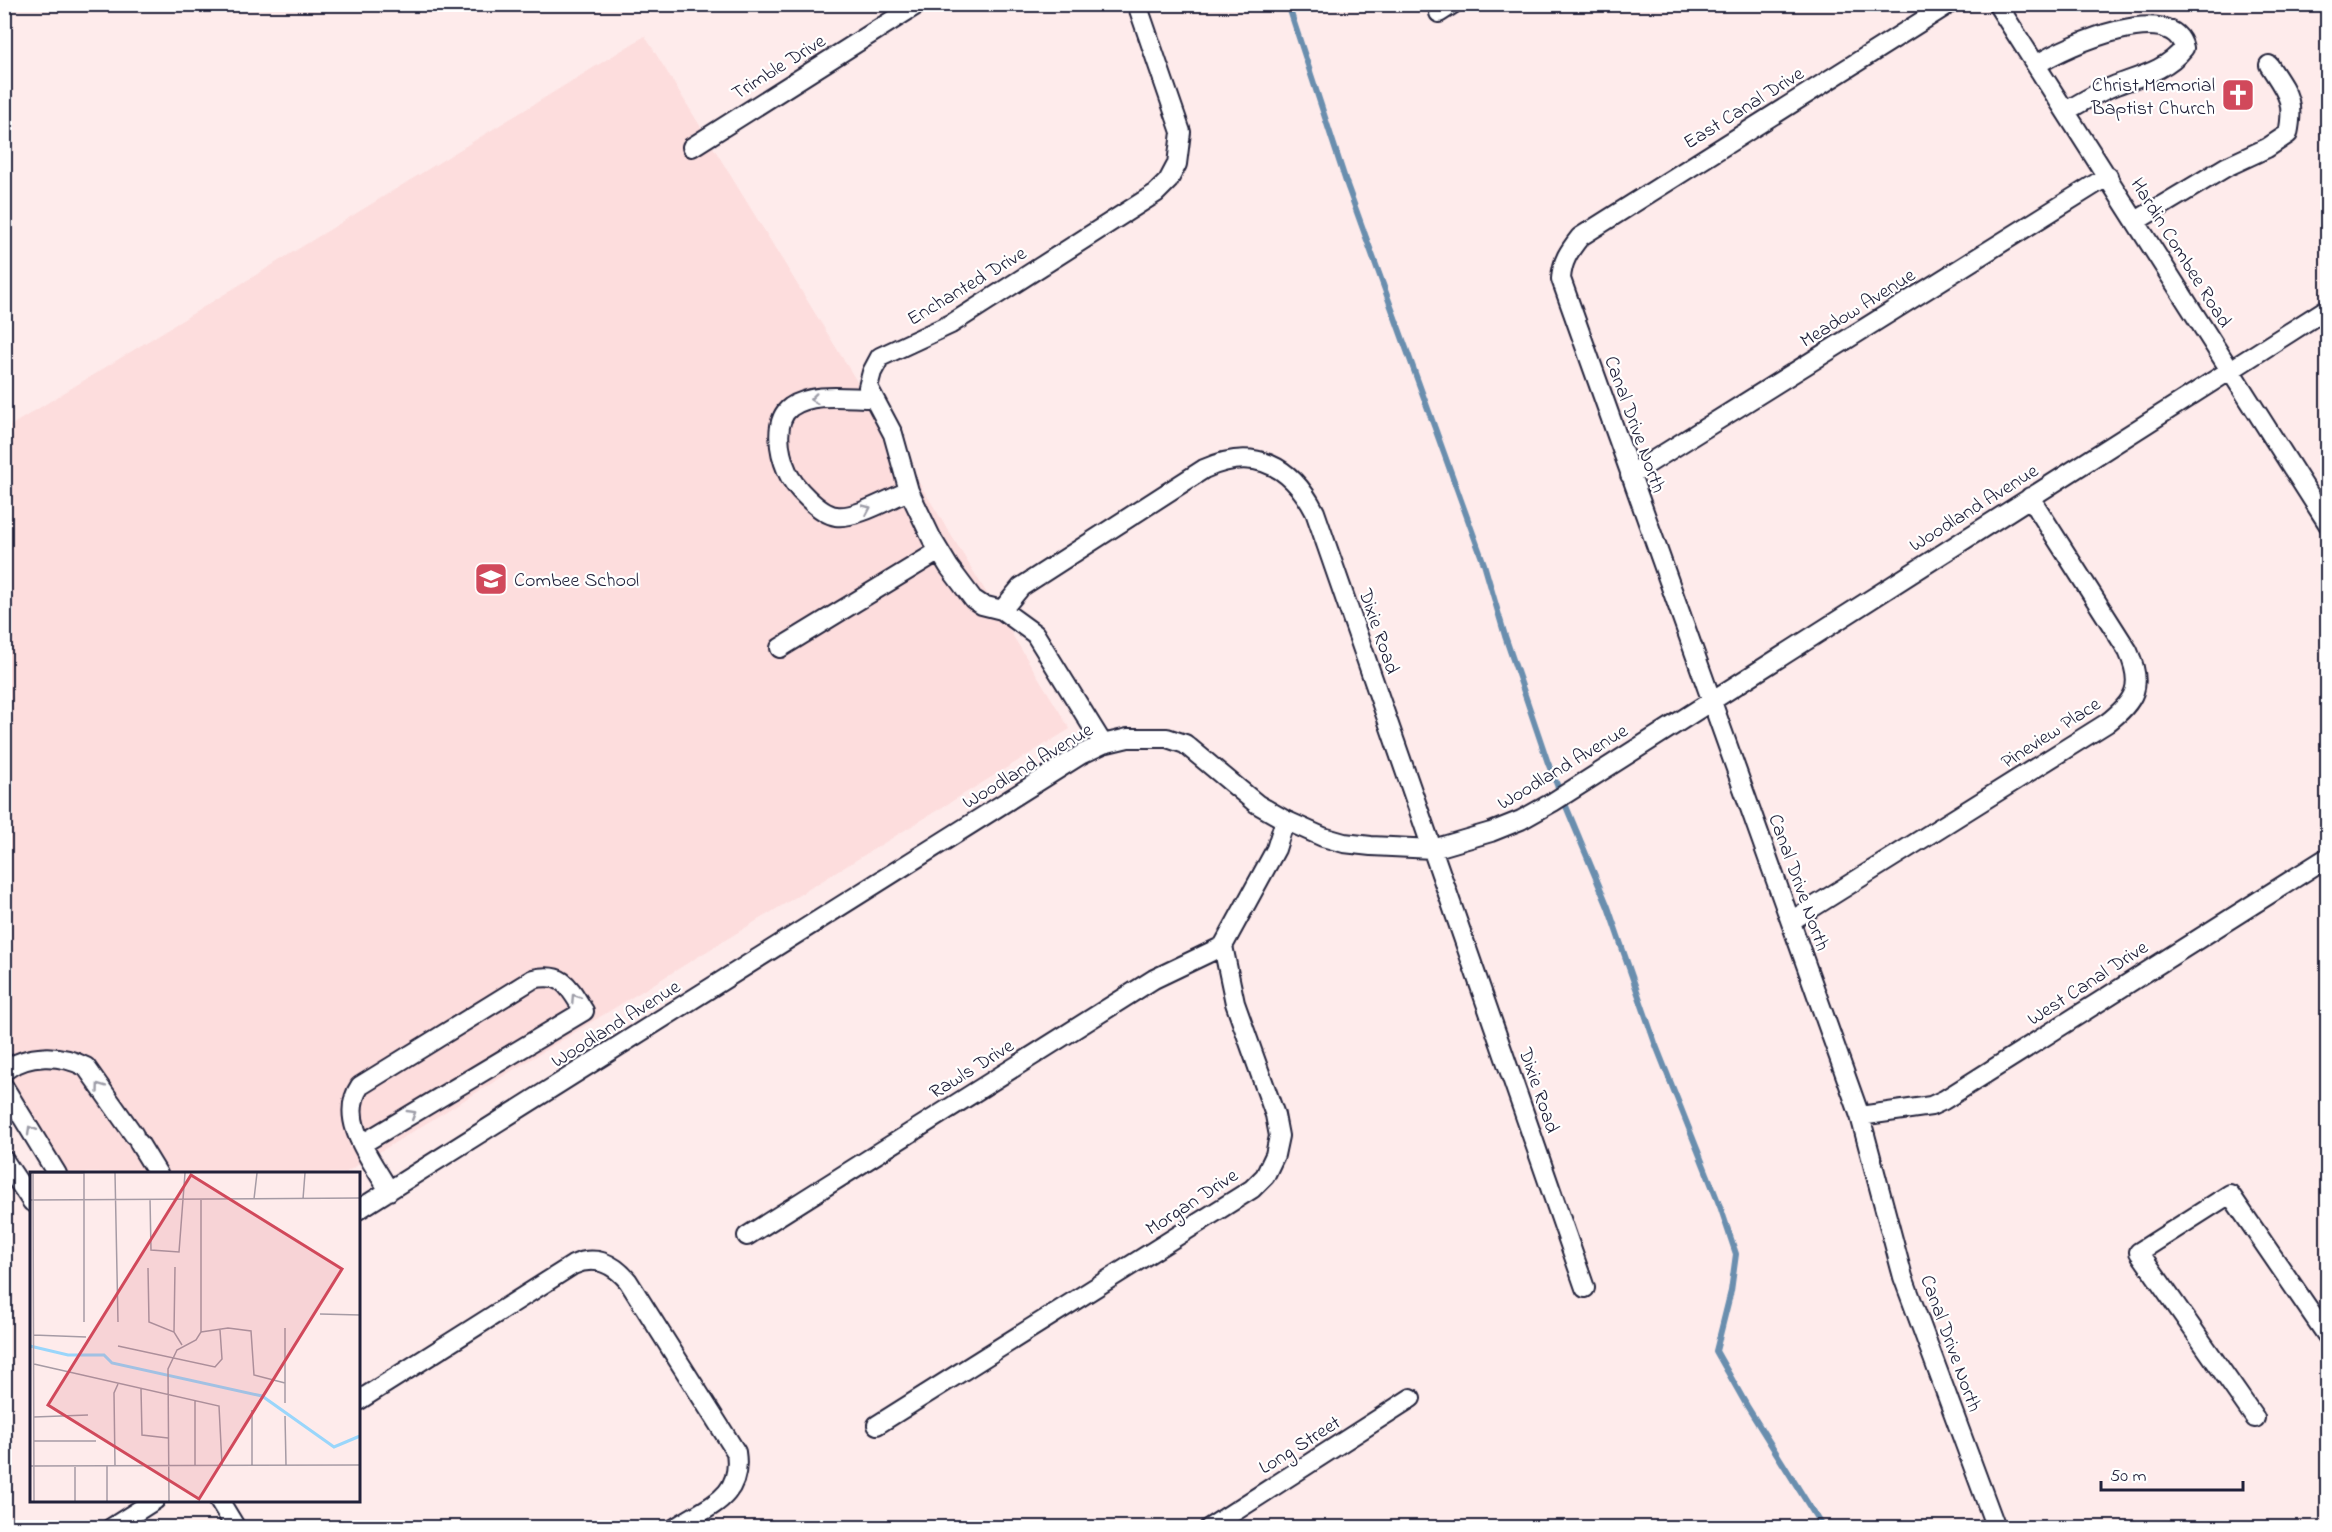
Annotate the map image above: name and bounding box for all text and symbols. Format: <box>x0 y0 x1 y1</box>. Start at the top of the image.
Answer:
street label: Trimble Drive <box>727 28 832 108</box>
street label: East Canal Drive <box>1678 60 1810 158</box>
place label: Christ Memorial Baptist Church <box>2090 72 2215 124</box>
church icon: Christ Memorial Baptist Church <box>2220 77 2256 113</box>
street label: Hardin Combee Road <box>2122 173 2238 334</box>
street label: Enchanted Drive <box>902 240 1033 334</box>
street label: Meadow Avenue <box>1795 262 1922 356</box>
street label: Canal Drive North <box>1595 352 1672 497</box>
one-way arrow <box>809 393 819 405</box>
street label: Woodland Avenue <box>1904 458 2045 561</box>
one-way arrow <box>861 504 872 516</box>
school or university icon: Combee School <box>473 561 509 597</box>
place label: Combee School <box>514 567 639 596</box>
street label: Dixie Road <box>1349 584 1406 678</box>
street label: Pineview Place <box>1996 691 2107 777</box>
street label: Woodland Avenue <box>958 717 1099 818</box>
street label: Woodland Avenue <box>1493 718 1634 819</box>
street label: Canal Drive North <box>1759 810 1836 955</box>
street label: West Canal Drive <box>2022 934 2155 1034</box>
street label: Woodland Avenue <box>546 974 687 1077</box>
one-way arrow <box>572 993 583 1004</box>
street label: Rawls Drive <box>924 1033 1020 1108</box>
street label: Dixie Road <box>1509 1043 1566 1137</box>
one-way arrow <box>97 1082 108 1093</box>
one-way arrow <box>406 1109 416 1121</box>
one-way arrow <box>26 1126 38 1136</box>
street label: Morgan Drive <box>1140 1162 1245 1245</box>
inset map <box>30 1172 360 1502</box>
street label: Canal Drive North <box>1911 1271 1988 1416</box>
street label: Long Street <box>1254 1409 1348 1484</box>
scale bar <box>2101 1454 2244 1492</box>
text: 50 m <box>2110 1464 2147 1490</box>

